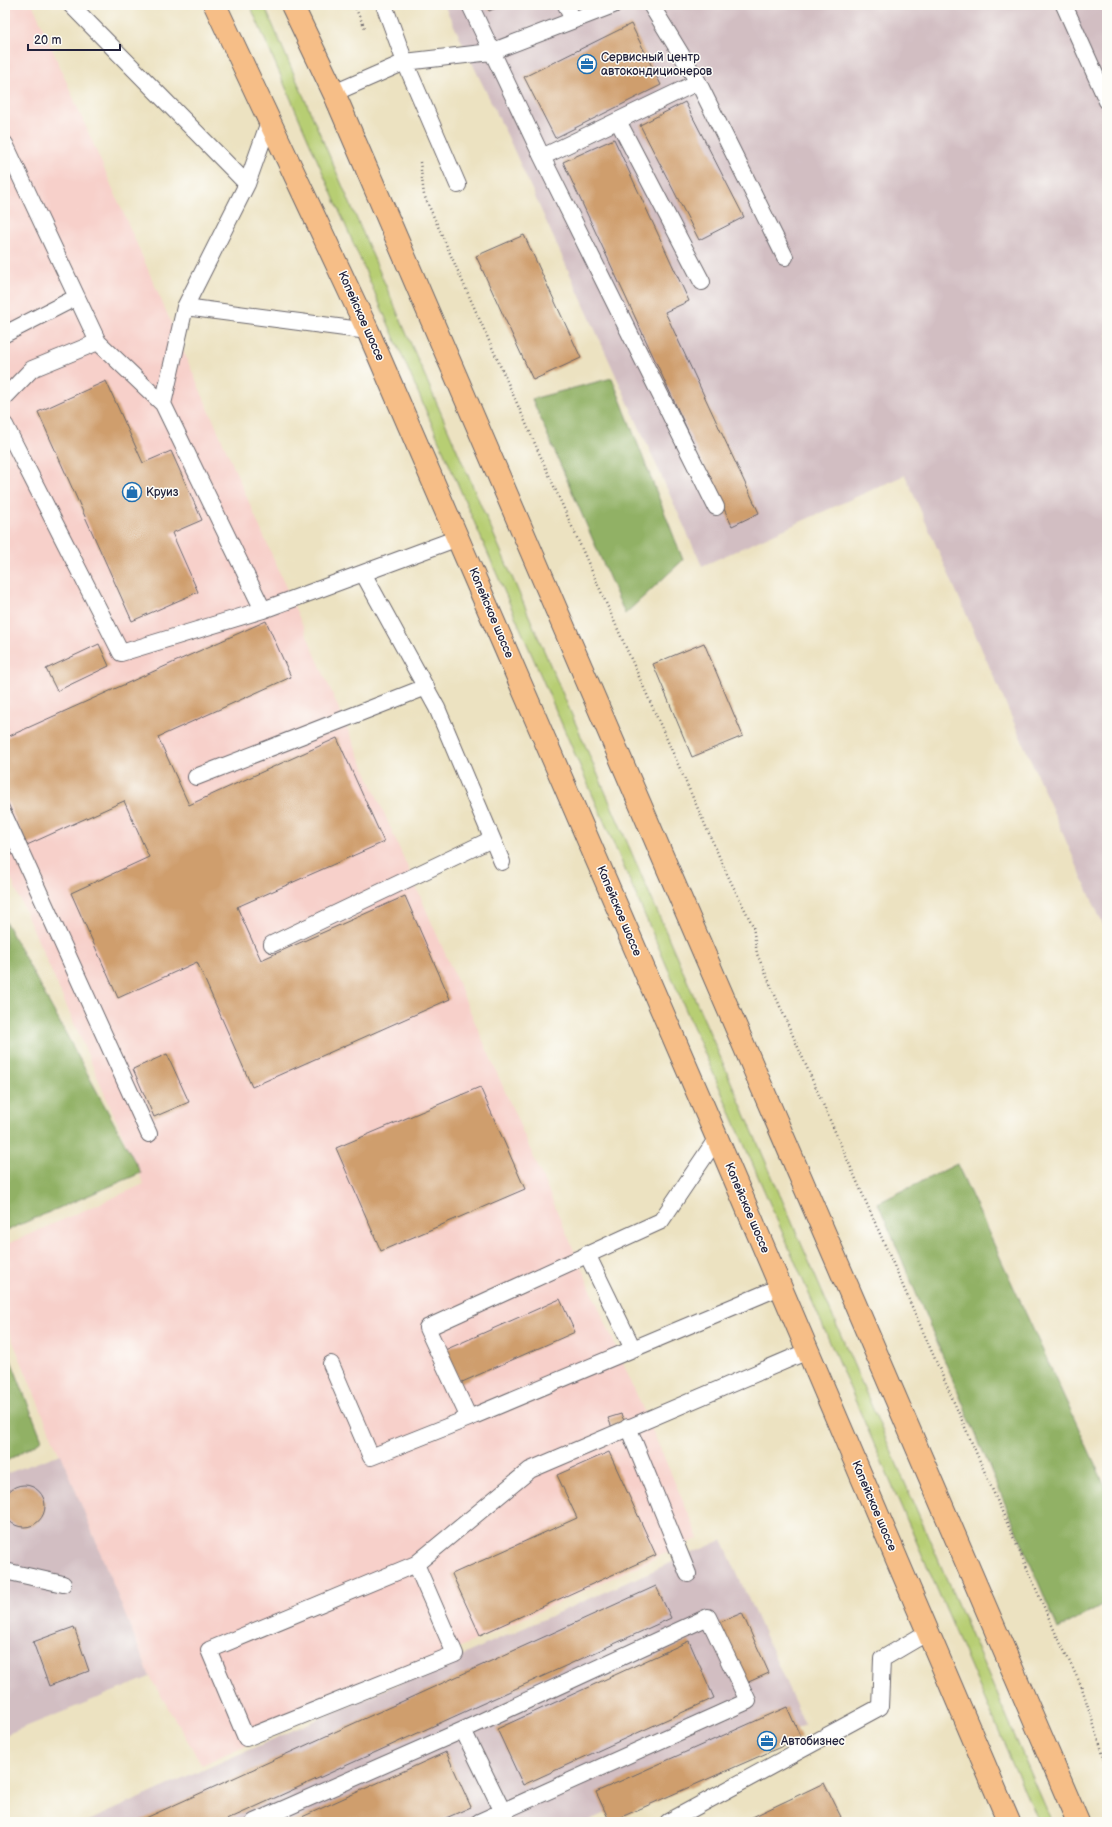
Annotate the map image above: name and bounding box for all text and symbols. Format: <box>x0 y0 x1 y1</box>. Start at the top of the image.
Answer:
scale bar <box>28 26 120 52</box>
text: 20 m <box>34 33 61 48</box>
place label: Сервисный центр автокондиционеров <box>601 50 713 79</box>
office icon: Сервисный центр автокондиционеров <box>576 53 598 75</box>
street label: Копейское шоссе <box>334 269 388 364</box>
shop icon: Круиз <box>121 481 143 503</box>
place label: Круиз <box>146 485 179 500</box>
street label: Копейское шоссе <box>465 566 517 661</box>
street label: Копейское шоссе <box>593 864 645 959</box>
street label: Копейское шоссе <box>721 1161 773 1256</box>
street label: Копейское шоссе <box>848 1459 900 1554</box>
office icon: Автобизнес <box>756 1730 778 1752</box>
place label: Автобизнес <box>780 1734 845 1749</box>

